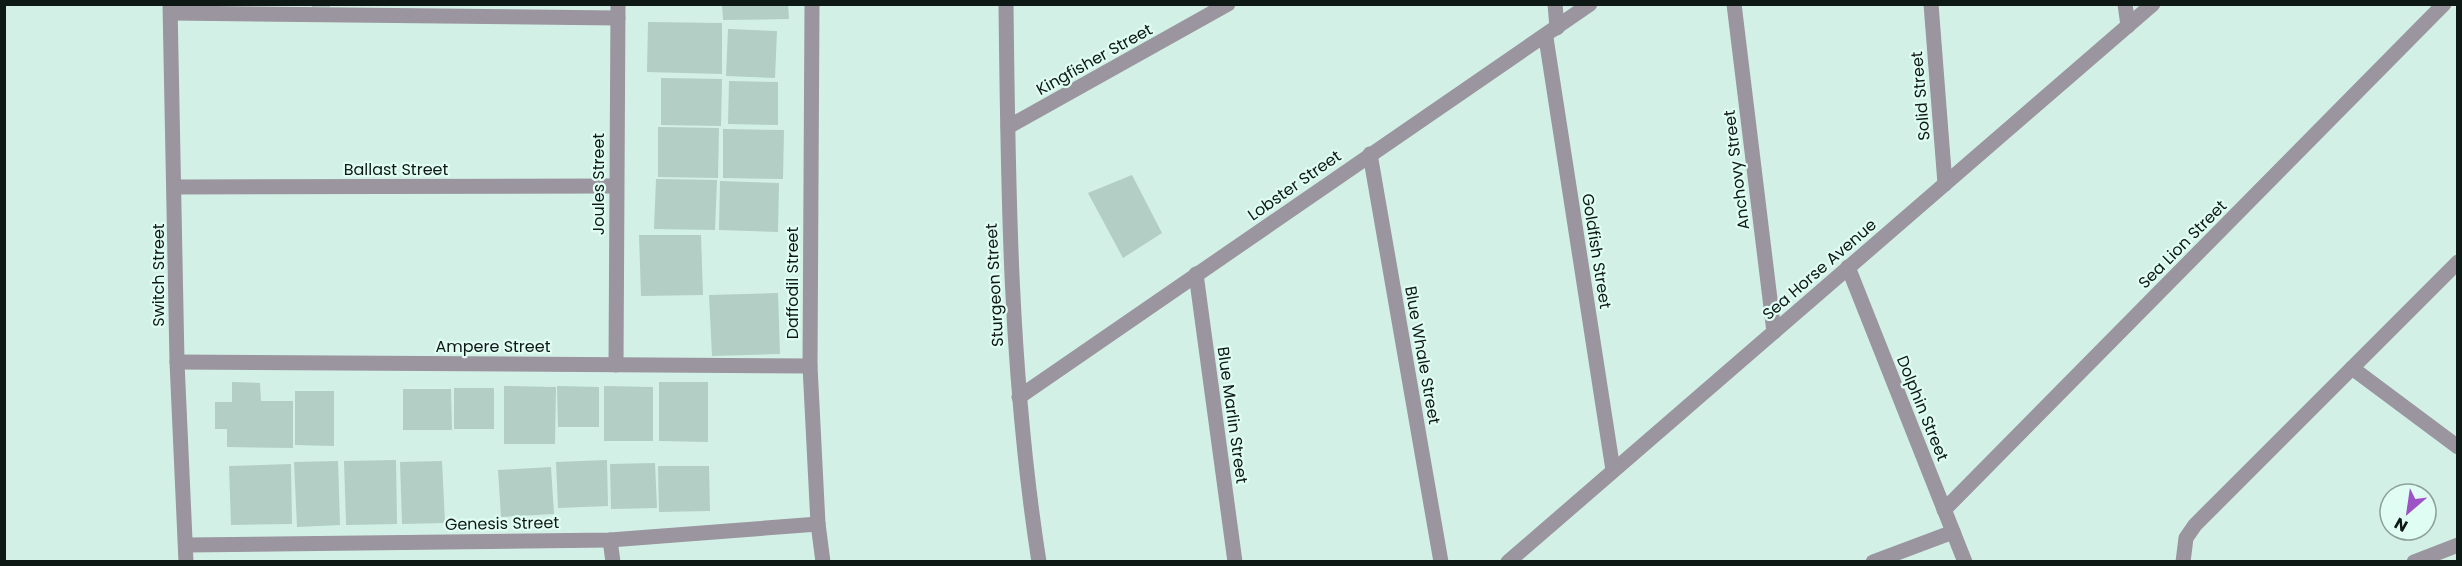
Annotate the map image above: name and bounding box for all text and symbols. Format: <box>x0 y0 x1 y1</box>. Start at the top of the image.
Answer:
street label: Kingfisher Street <box>1032 18 1157 101</box>
street label: Solid Street <box>1905 50 1936 142</box>
street label: Anchovy Street <box>1718 109 1755 231</box>
street label: Joules Street <box>587 133 610 235</box>
street label: Lobster Street <box>1243 145 1346 226</box>
street label: Ballast Street <box>344 158 448 181</box>
street label: Goldfish Street <box>1576 192 1617 311</box>
street label: Sea Lion Street <box>2133 195 2232 294</box>
street label: Sea Horse Avenue <box>1757 213 1881 325</box>
street label: Sturgeon Street <box>980 222 1009 347</box>
street label: Switch Street <box>147 223 170 327</box>
street label: Daffodil Street <box>781 226 804 339</box>
street label: Blue Whale Street <box>1399 284 1446 426</box>
street label: Ampere Street <box>435 335 551 358</box>
street label: Blue Marlin Street <box>1212 345 1254 485</box>
street label: Dolphin Street <box>1891 352 1954 465</box>
north arrow <box>2378 482 2438 542</box>
street label: Genesis Street <box>445 511 560 536</box>
text: N <box>2390 512 2412 538</box>

